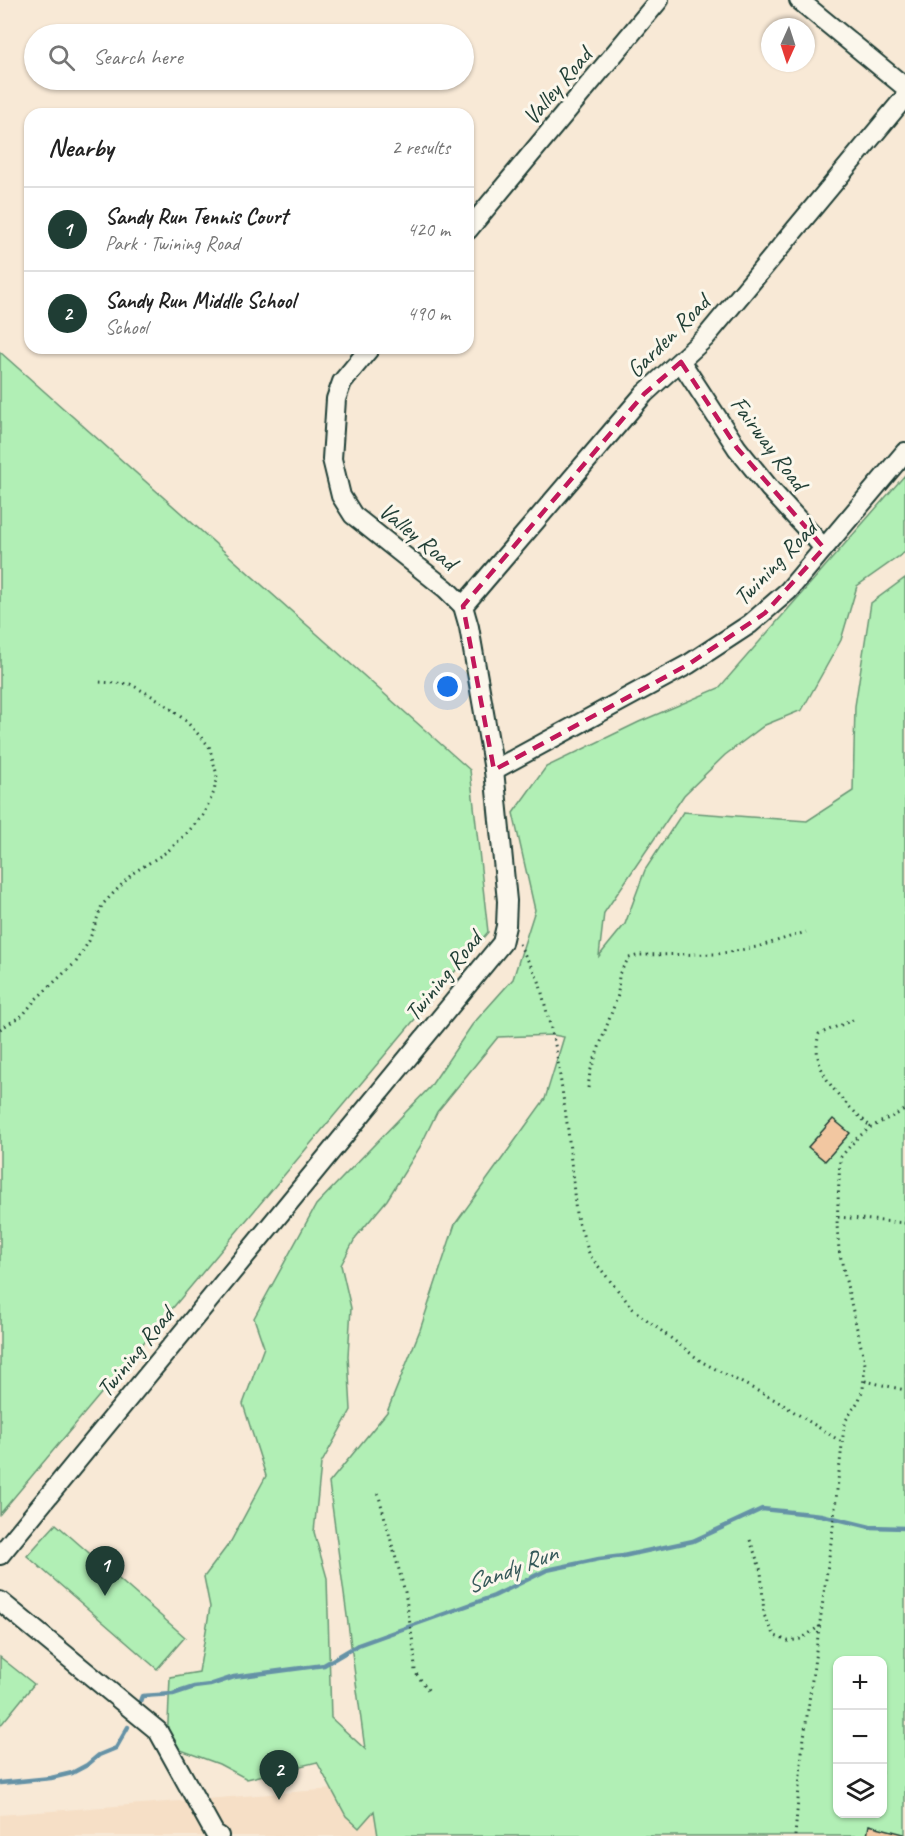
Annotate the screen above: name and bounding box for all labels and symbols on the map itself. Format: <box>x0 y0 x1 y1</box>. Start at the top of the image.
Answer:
north arrow <box>761 18 815 72</box>
street label: Valley Road <box>516 38 600 131</box>
street label: Garden Road <box>620 286 718 384</box>
street label: Fairway Road <box>724 390 816 499</box>
street label: Valley Road <box>373 495 466 579</box>
street label: Twining Road <box>727 511 825 612</box>
your location <box>433 672 462 701</box>
street label: Twining Road <box>398 922 491 1027</box>
street label: Twining Road <box>90 1298 183 1403</box>
water label: Sandy Run <box>461 1535 564 1601</box>
pin: 1 <box>86 1546 124 1596</box>
pin: 2 <box>260 1750 298 1800</box>

